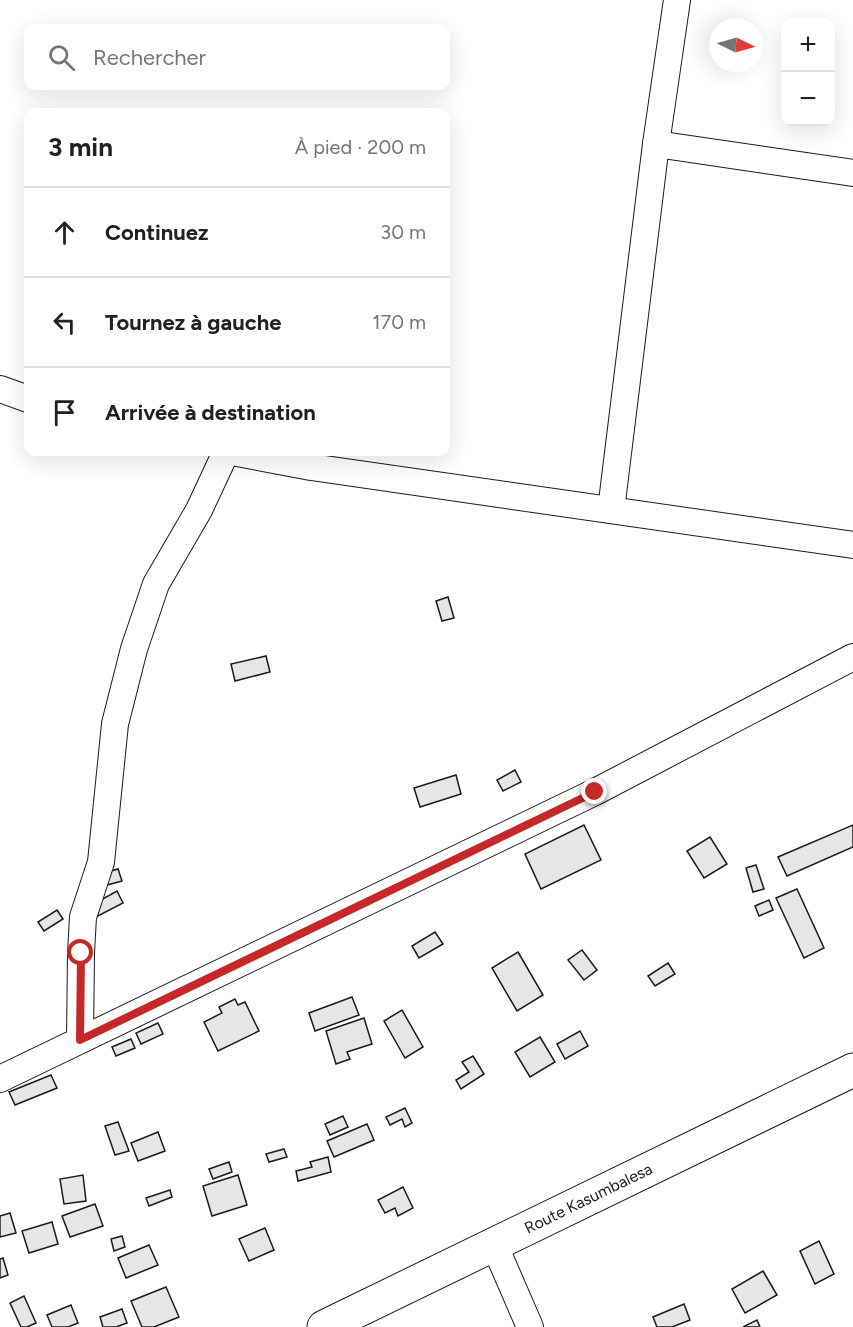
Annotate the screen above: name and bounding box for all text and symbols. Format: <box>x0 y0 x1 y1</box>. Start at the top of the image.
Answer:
north arrow <box>709 18 763 72</box>
map controls <box>781 18 835 126</box>
button: + <box>781 18 835 72</box>
search box <box>24 24 450 90</box>
icon: search <box>45 41 78 74</box>
text: Rechercher <box>93 44 206 71</box>
button: − <box>781 72 835 126</box>
text: 3 min <box>48 131 113 163</box>
text: À pied · 200 m <box>295 135 426 159</box>
icon: ahead <box>48 216 81 249</box>
text: Continuez <box>105 219 209 246</box>
text: 30 m <box>380 220 426 244</box>
icon: left <box>48 306 81 339</box>
text: Tournez à gauche <box>105 309 281 336</box>
text: 170 m <box>372 310 426 334</box>
icon: arrive <box>48 396 81 429</box>
text: Arrivée à destination <box>105 399 316 426</box>
route end <box>581 778 607 804</box>
route start <box>67 939 93 965</box>
street label: Route Kasumbalesa <box>521 1159 655 1238</box>

